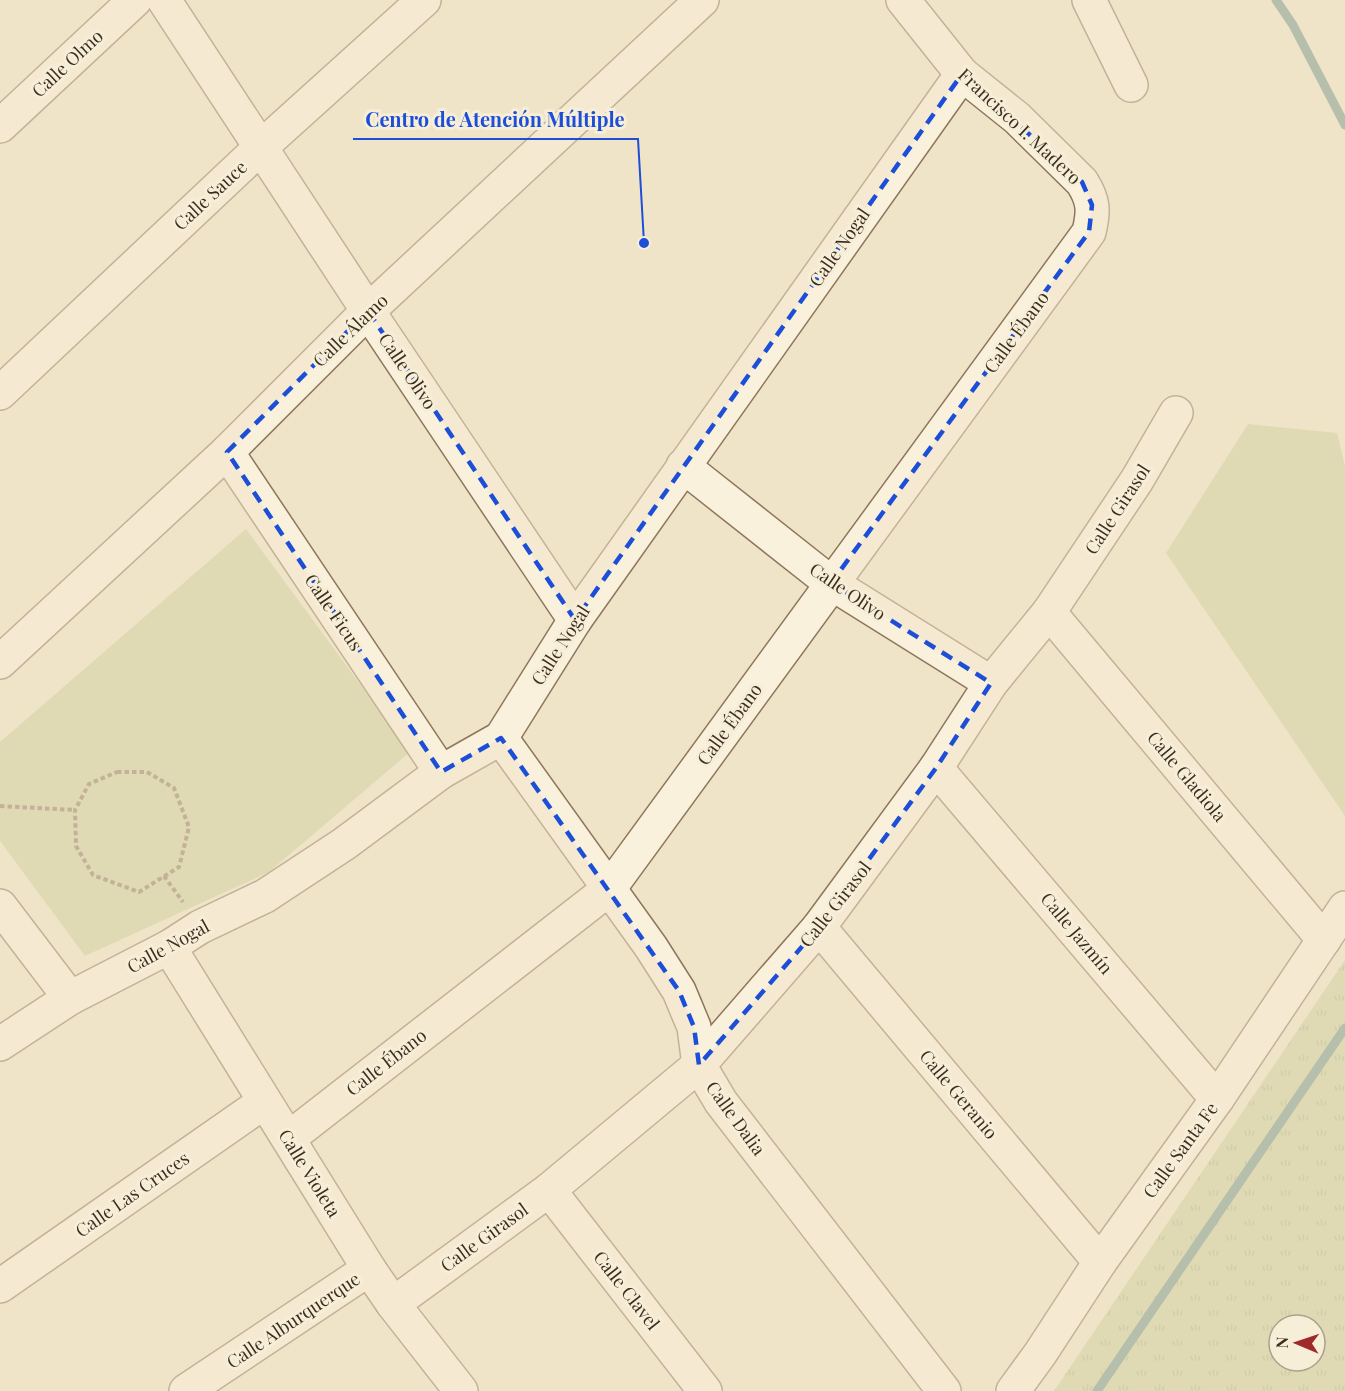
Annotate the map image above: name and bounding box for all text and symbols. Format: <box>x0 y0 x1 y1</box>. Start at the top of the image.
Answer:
street label: Calle Olmo <box>26 24 108 102</box>
street label: Francisco I. Madero <box>953 63 1087 189</box>
callout: Centro de Atención Múltiple <box>353 101 638 139</box>
text: Centro de Atención Múltiple <box>365 105 625 132</box>
street label: Calle Sauce <box>168 155 252 235</box>
street label: Calle Nogal <box>803 203 875 291</box>
street label: Calle Ébano <box>978 286 1054 378</box>
street label: Calle Álamo <box>307 288 393 372</box>
street label: Calle Olivo <box>374 328 442 414</box>
street label: Calle Girasol <box>1079 459 1155 559</box>
street label: Calle Olivo <box>805 557 891 625</box>
street label: Calle Ficus <box>299 569 369 655</box>
street label: Calle Nogal <box>525 600 595 690</box>
street label: Calle Ébano <box>691 678 767 770</box>
street label: Calle Gladiola <box>1142 726 1232 826</box>
street label: Calle Girasol <box>794 856 876 952</box>
street label: Calle Jazmín <box>1036 887 1119 979</box>
street label: Calle Nogal <box>122 914 214 978</box>
street label: Calle Ébano <box>341 1023 431 1101</box>
street label: Calle Geranio <box>915 1044 1004 1144</box>
street label: Calle Dalia <box>701 1076 771 1160</box>
street label: Calle Santa Fe <box>1137 1097 1223 1203</box>
street label: Calle Violeta <box>273 1124 347 1222</box>
street label: Calle Las Cruces <box>70 1146 194 1242</box>
street label: Calle Girasol <box>435 1197 533 1277</box>
street label: Calle Clavel <box>588 1245 666 1335</box>
street label: Calle Alburquerque <box>222 1266 364 1374</box>
north arrow <box>1267 1313 1327 1373</box>
text: N <box>1271 1336 1292 1349</box>

